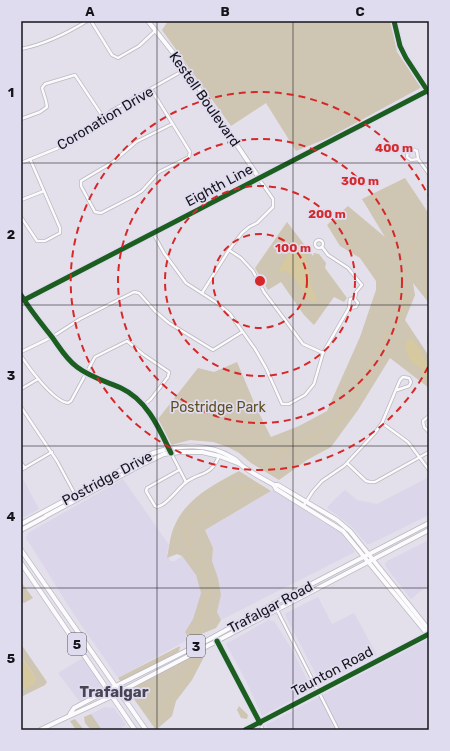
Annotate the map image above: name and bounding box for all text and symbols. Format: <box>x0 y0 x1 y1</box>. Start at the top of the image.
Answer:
text: A <box>85 4 95 19</box>
text: B <box>220 4 230 19</box>
text: C <box>355 4 365 19</box>
street label: Kestell Boulevard <box>165 49 244 150</box>
street label: Coronation Drive <box>54 83 157 154</box>
text: 1 <box>8 85 14 100</box>
text: 400 m <box>375 141 413 155</box>
street label: Eighth Line <box>183 161 256 210</box>
text: 300 m <box>341 174 379 188</box>
text: 200 m <box>308 207 346 221</box>
text: 2 <box>7 227 15 242</box>
text: 100 m <box>275 241 311 255</box>
centre of rings <box>253 274 267 288</box>
text: 3 <box>7 368 16 383</box>
park label: Postridge Park <box>170 399 266 416</box>
street label: Postridge Drive <box>59 447 155 509</box>
text: 4 <box>7 509 16 524</box>
street label: Trafalgar Road <box>225 578 316 637</box>
road number: 5 <box>68 633 86 655</box>
road number: 3 <box>187 635 205 657</box>
street label: Taunton Road <box>289 643 376 700</box>
text: 5 <box>7 651 15 666</box>
district label: Trafalgar <box>80 683 149 701</box>

